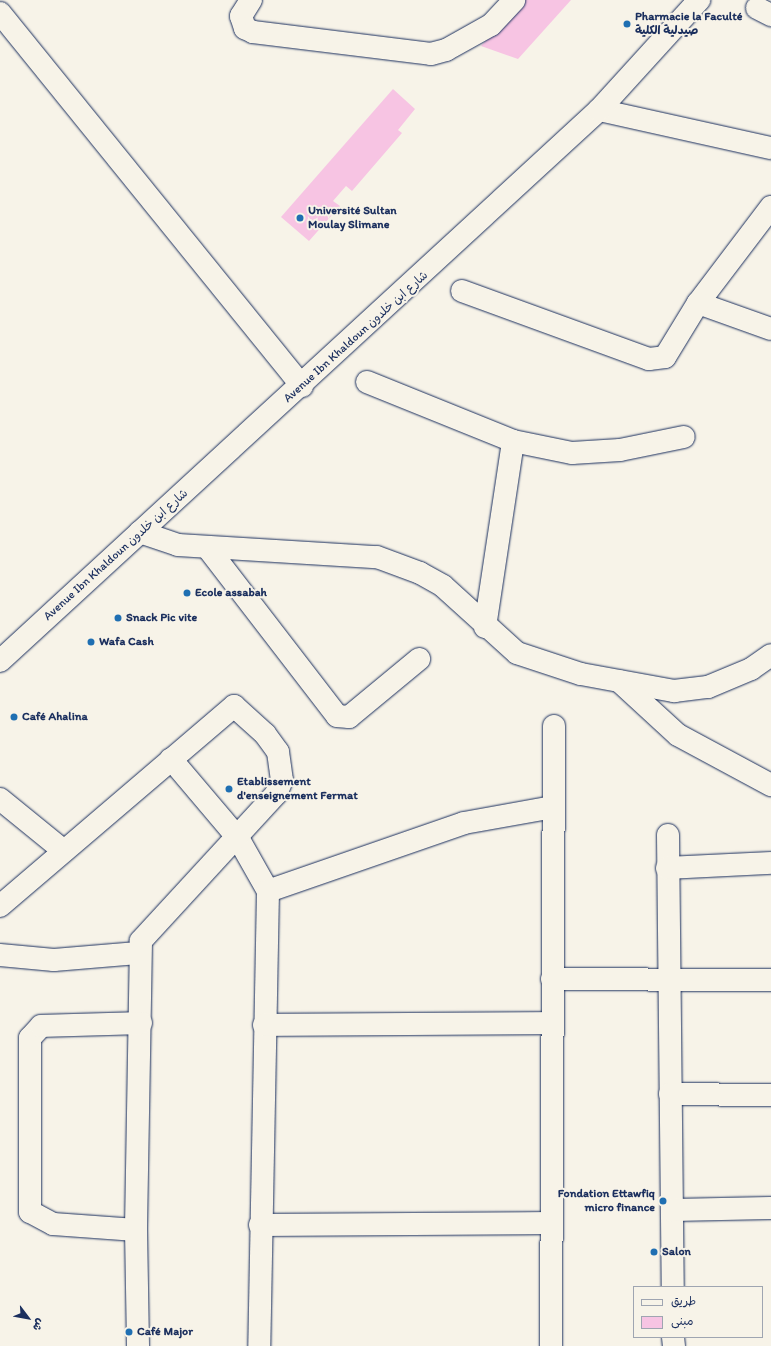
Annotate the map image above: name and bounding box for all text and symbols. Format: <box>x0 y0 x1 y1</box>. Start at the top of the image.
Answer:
place label: Pharmacie la Faculté صيدلية الكلية <box>635 10 742 38</box>
marker: Pharmacie la Faculté صيدلية الكلية <box>622 19 632 29</box>
place label: Université Sultan Moulay Slimane <box>308 204 397 232</box>
marker: Université Sultan Moulay Slimane <box>295 213 305 223</box>
street label: Avenue Ibn Khaldoun شارع ابن خلدون <box>281 268 431 406</box>
street label: Avenue Ibn Khaldoun شارع ابن خلدون <box>41 486 191 624</box>
place label: Ecole assabah <box>195 586 267 600</box>
marker: Ecole assabah <box>182 588 192 598</box>
place label: Snack Pic vite <box>126 611 197 625</box>
marker: Snack Pic vite <box>113 613 123 623</box>
place label: Wafa Cash <box>99 635 154 649</box>
marker: Wafa Cash <box>86 637 96 647</box>
place label: Café Ahalina <box>22 710 88 724</box>
marker: Café Ahalina <box>9 712 19 722</box>
place label: Etablissement d'enseignement Fermat <box>237 775 357 803</box>
marker: Etablissement d'enseignement Fermat <box>224 784 234 794</box>
place label: Fondation Ettawfiq micro finance <box>557 1187 655 1215</box>
marker: Fondation Ettawfiq micro finance <box>658 1196 668 1206</box>
place label: Salon <box>662 1245 691 1259</box>
marker: Salon <box>649 1247 659 1257</box>
legend <box>633 1286 763 1338</box>
text: طريق <box>671 1294 696 1308</box>
north arrow <box>8 1298 48 1338</box>
text: مبنى <box>671 1314 694 1328</box>
text: ش <box>30 1316 47 1333</box>
place label: Café Major <box>137 1325 193 1339</box>
marker: Café Major <box>124 1327 134 1337</box>

